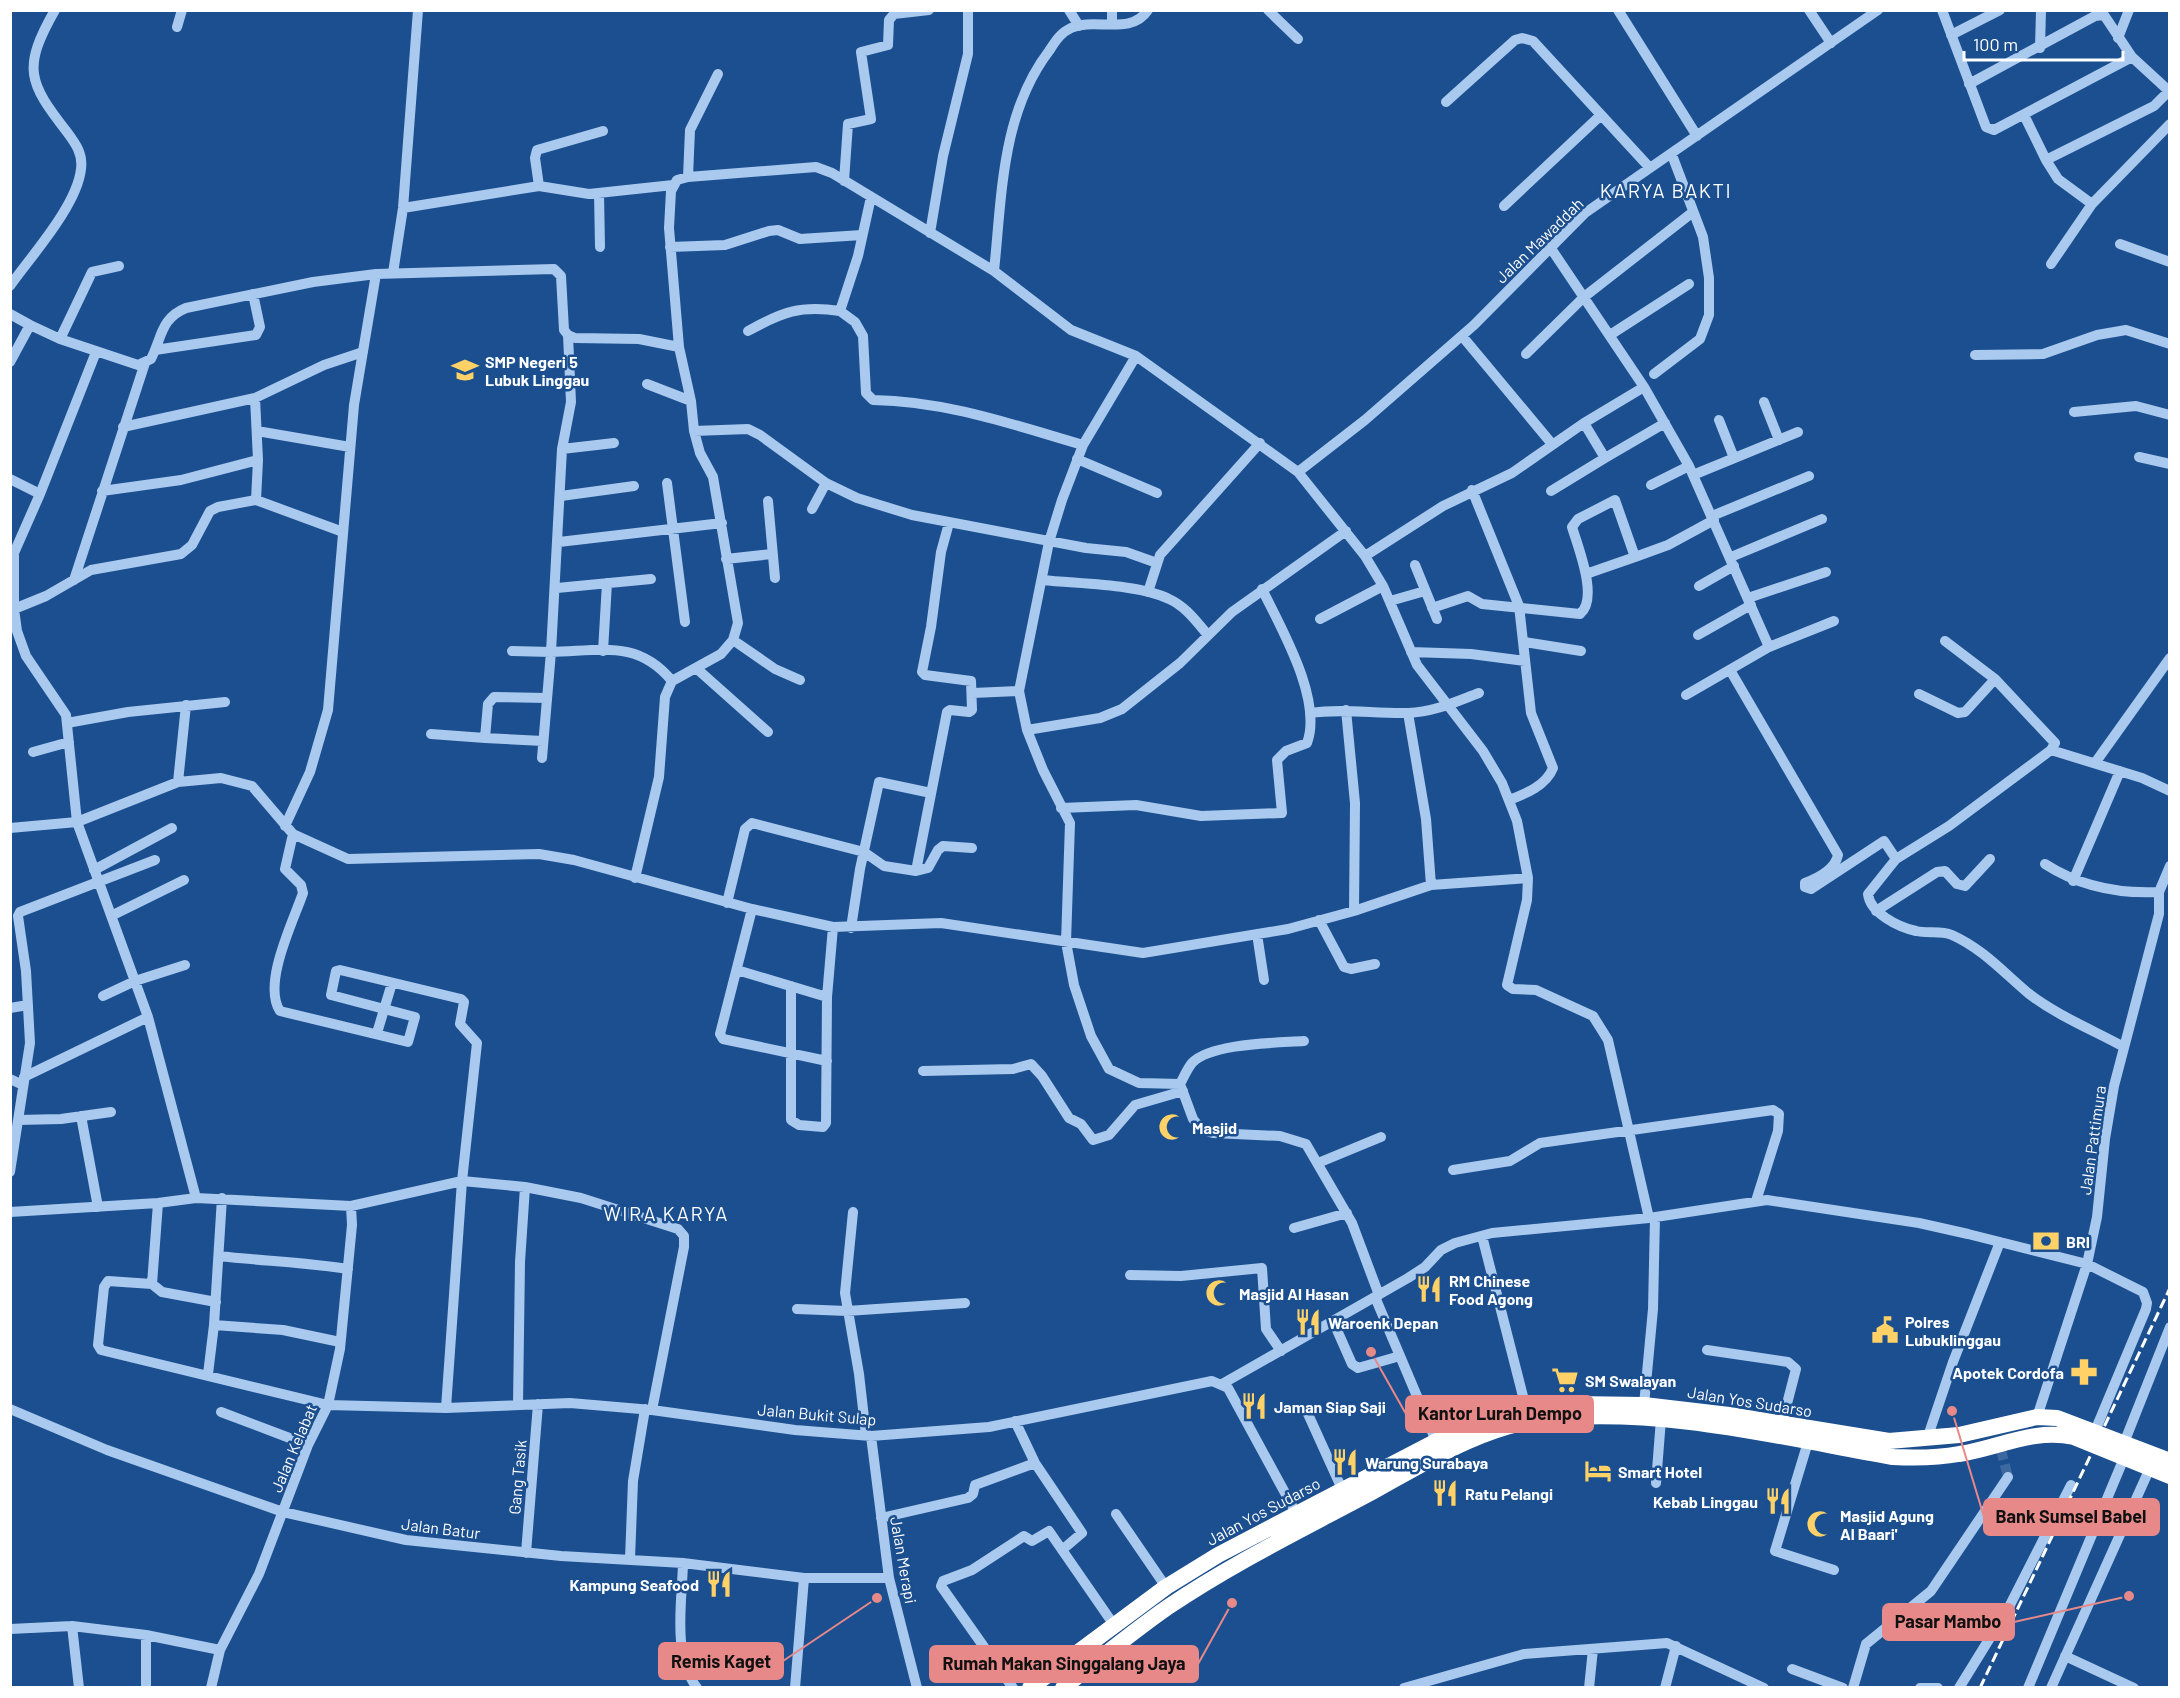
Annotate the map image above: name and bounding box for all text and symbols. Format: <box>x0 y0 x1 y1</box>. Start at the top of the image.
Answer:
scale bar <box>1964 24 2123 62</box>
text: 100 m <box>1973 33 2018 55</box>
district label: KARYA BAKTI <box>1600 178 1732 202</box>
street label: Jalan Mawaddah <box>1491 193 1587 287</box>
place label: SMP Negeri 5 Lubuk Linggau <box>485 352 589 389</box>
school or university icon: SMP Negeri 5 Lubuk Linggau <box>450 355 480 385</box>
street label: Jalan Pattimura <box>2075 1084 2109 1196</box>
mosque icon: Masjid <box>1157 1112 1187 1142</box>
place label: Masjid <box>1192 1118 1237 1137</box>
district label: WIRA KARYA <box>603 1201 729 1225</box>
bank icon: BRI <box>2031 1226 2061 1256</box>
place label: BRI <box>2066 1232 2090 1251</box>
place label: RM Chinese Food Agong <box>1449 1271 1533 1308</box>
restaurant icon: RM Chinese Food Agong <box>1414 1274 1444 1304</box>
mosque icon: Masjid Al Hasan <box>1204 1278 1234 1308</box>
place label: Masjid Al Hasan <box>1239 1284 1349 1303</box>
restaurant icon: Waroenk Depan <box>1293 1307 1323 1337</box>
place label: Polres Lubuklinggau <box>1905 1312 2001 1349</box>
place label: Waroenk Depan <box>1328 1313 1438 1332</box>
public building icon: Polres Lubuklinggau <box>1870 1315 1900 1345</box>
pharmacy icon: Apotek Cordofa <box>2069 1357 2099 1387</box>
place label: Apotek Cordofa <box>1952 1363 2064 1382</box>
supermarket icon: SM Swalayan <box>1550 1365 1580 1395</box>
place label: SM Swalayan <box>1585 1371 1676 1390</box>
street label: Jalan Yos Sudarso <box>1686 1382 1814 1420</box>
restaurant icon: Jaman Siap Saji <box>1239 1391 1269 1421</box>
callout: Kantor Lurah Dempo <box>1406 1396 1593 1432</box>
place label: Jaman Siap Saji <box>1274 1397 1386 1416</box>
street label: Jalan Bukit Sulap <box>757 1399 877 1429</box>
street label: Jalan Kelabat <box>266 1401 320 1495</box>
text: Kantor Lurah Dempo <box>1418 1402 1582 1424</box>
street label: Gang Tasik <box>504 1439 530 1515</box>
restaurant icon: Warung Surabaya <box>1330 1447 1360 1477</box>
place label: Warung Surabaya <box>1365 1453 1488 1472</box>
hotel icon: Smart Hotel <box>1583 1456 1613 1486</box>
place label: Smart Hotel <box>1618 1462 1702 1481</box>
street label: Jalan Yos Sudarso <box>1203 1473 1323 1549</box>
restaurant icon: Ratu Pelangi <box>1430 1478 1460 1508</box>
place label: Ratu Pelangi <box>1465 1484 1553 1503</box>
restaurant icon: Kebab Linggau <box>1763 1486 1793 1516</box>
place label: Kebab Linggau <box>1653 1492 1758 1511</box>
callout: Bank Sumsel Babel <box>1984 1499 2159 1535</box>
text: Bank Sumsel Babel <box>1995 1505 2147 1527</box>
place label: Masjid Agung Al Baari' <box>1840 1506 1934 1543</box>
mosque icon: Masjid Agung Al Baari' <box>1805 1509 1835 1539</box>
street label: Jalan Batur <box>400 1514 482 1542</box>
street label: Jalan Merapi <box>887 1515 921 1605</box>
restaurant icon: Kampung Seafood <box>704 1569 734 1599</box>
place label: Kampung Seafood <box>569 1575 699 1594</box>
callout: Pasar Mambo <box>1883 1604 2014 1640</box>
text: Pasar Mambo <box>1895 1610 2001 1632</box>
callout: Remis Kaget <box>659 1643 783 1679</box>
callout: Rumah Makan Singgalang Jaya <box>930 1646 1198 1682</box>
text: Remis Kaget <box>671 1650 771 1672</box>
text: Rumah Makan Singgalang Jaya <box>942 1652 1186 1674</box>

